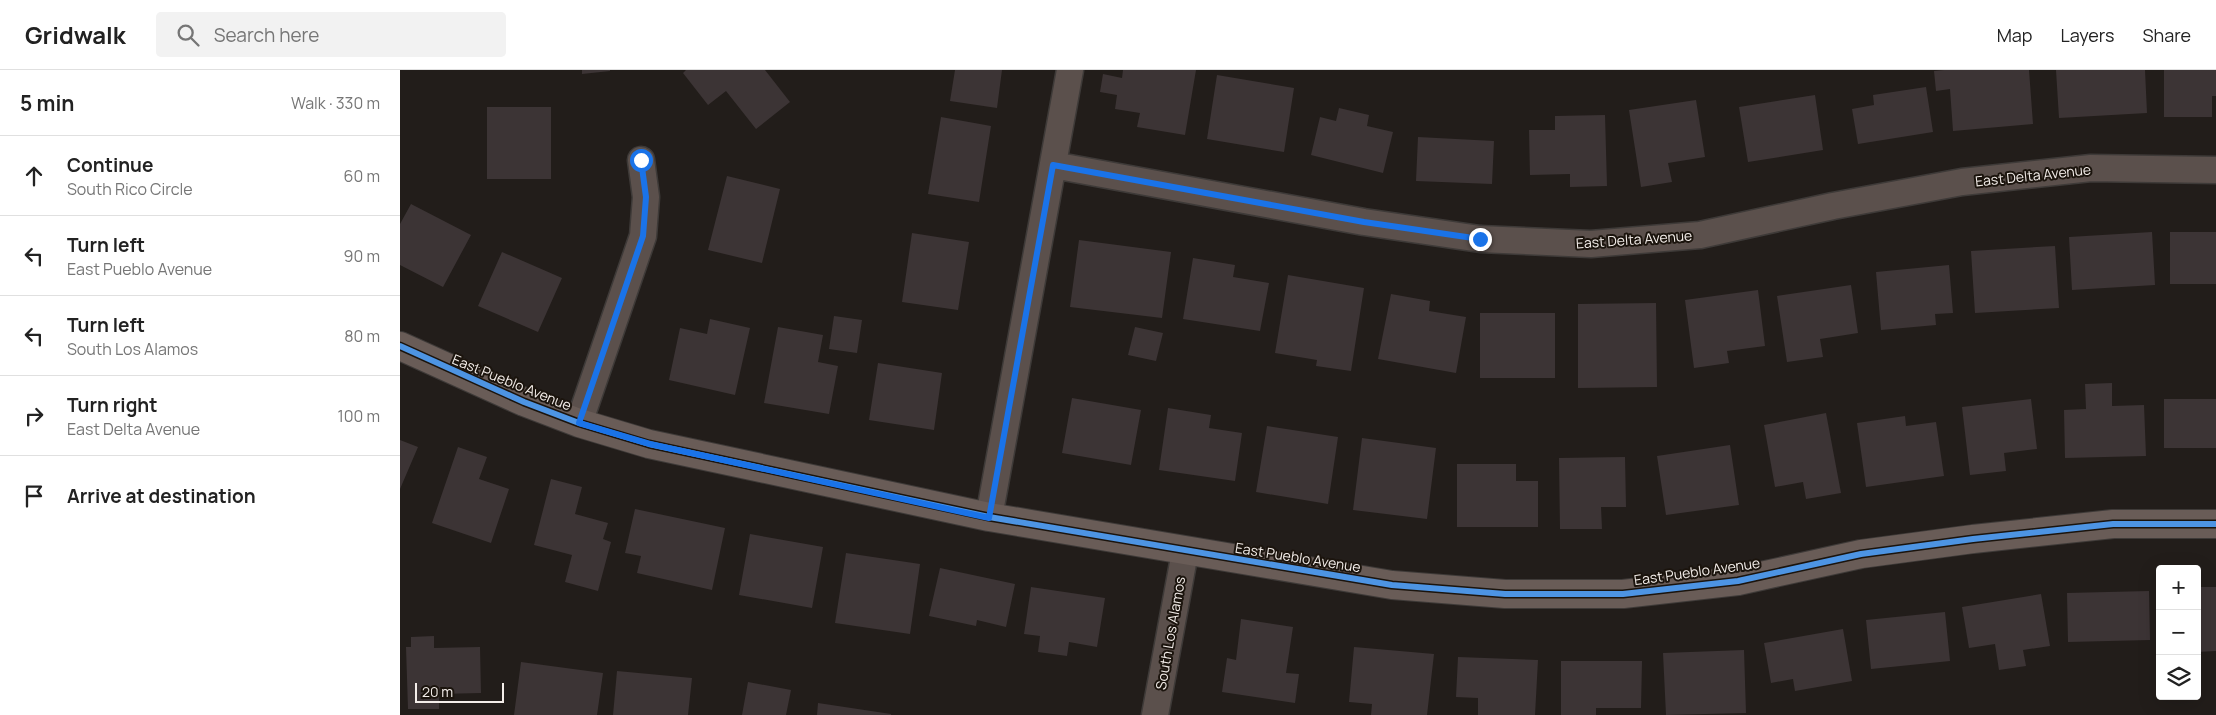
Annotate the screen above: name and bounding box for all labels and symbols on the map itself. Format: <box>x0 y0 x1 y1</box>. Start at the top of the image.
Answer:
route start <box>630 149 653 172</box>
street label: East Delta Avenue <box>1974 159 2092 191</box>
street label: East Delta Avenue <box>1575 225 1693 253</box>
route end <box>1469 228 1492 251</box>
street label: East Pueblo Avenue <box>450 349 574 415</box>
street label: East Pueblo Avenue <box>1234 538 1362 576</box>
street label: East Pueblo Avenue <box>1633 553 1761 589</box>
street label: South Los Alamos <box>1151 575 1189 691</box>
scale bar <box>415 680 504 703</box>

